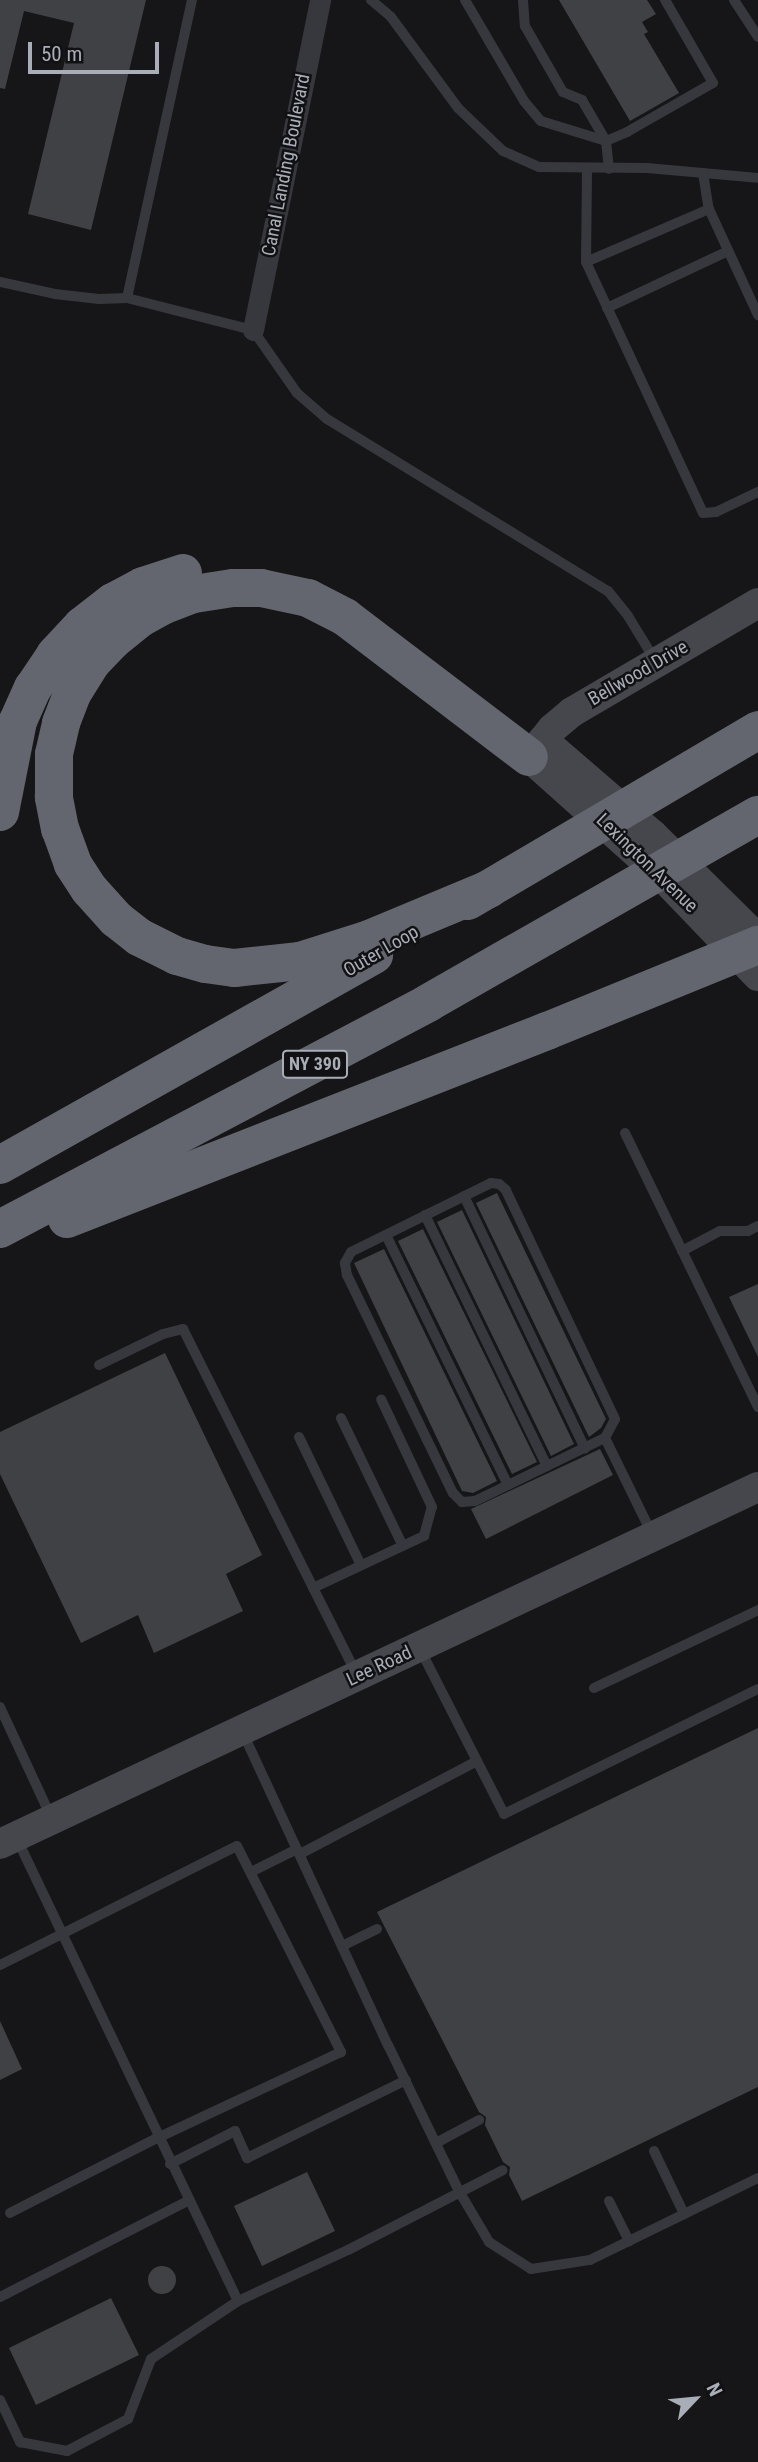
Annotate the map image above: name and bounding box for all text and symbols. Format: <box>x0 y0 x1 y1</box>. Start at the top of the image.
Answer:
scale bar <box>32 28 163 72</box>
text: 50 m <box>41 42 82 66</box>
street label: Canal Landing Boulevard <box>257 72 315 258</box>
street label: Bellwood Drive <box>584 635 692 711</box>
street label: Lexington Avenue <box>591 809 703 917</box>
street label: Outer Loop <box>339 920 423 982</box>
road number: NY 390 <box>282 1050 348 1078</box>
street label: Lee Road <box>343 1641 415 1691</box>
north arrow <box>660 2364 730 2434</box>
text: N <box>701 2379 727 2400</box>

